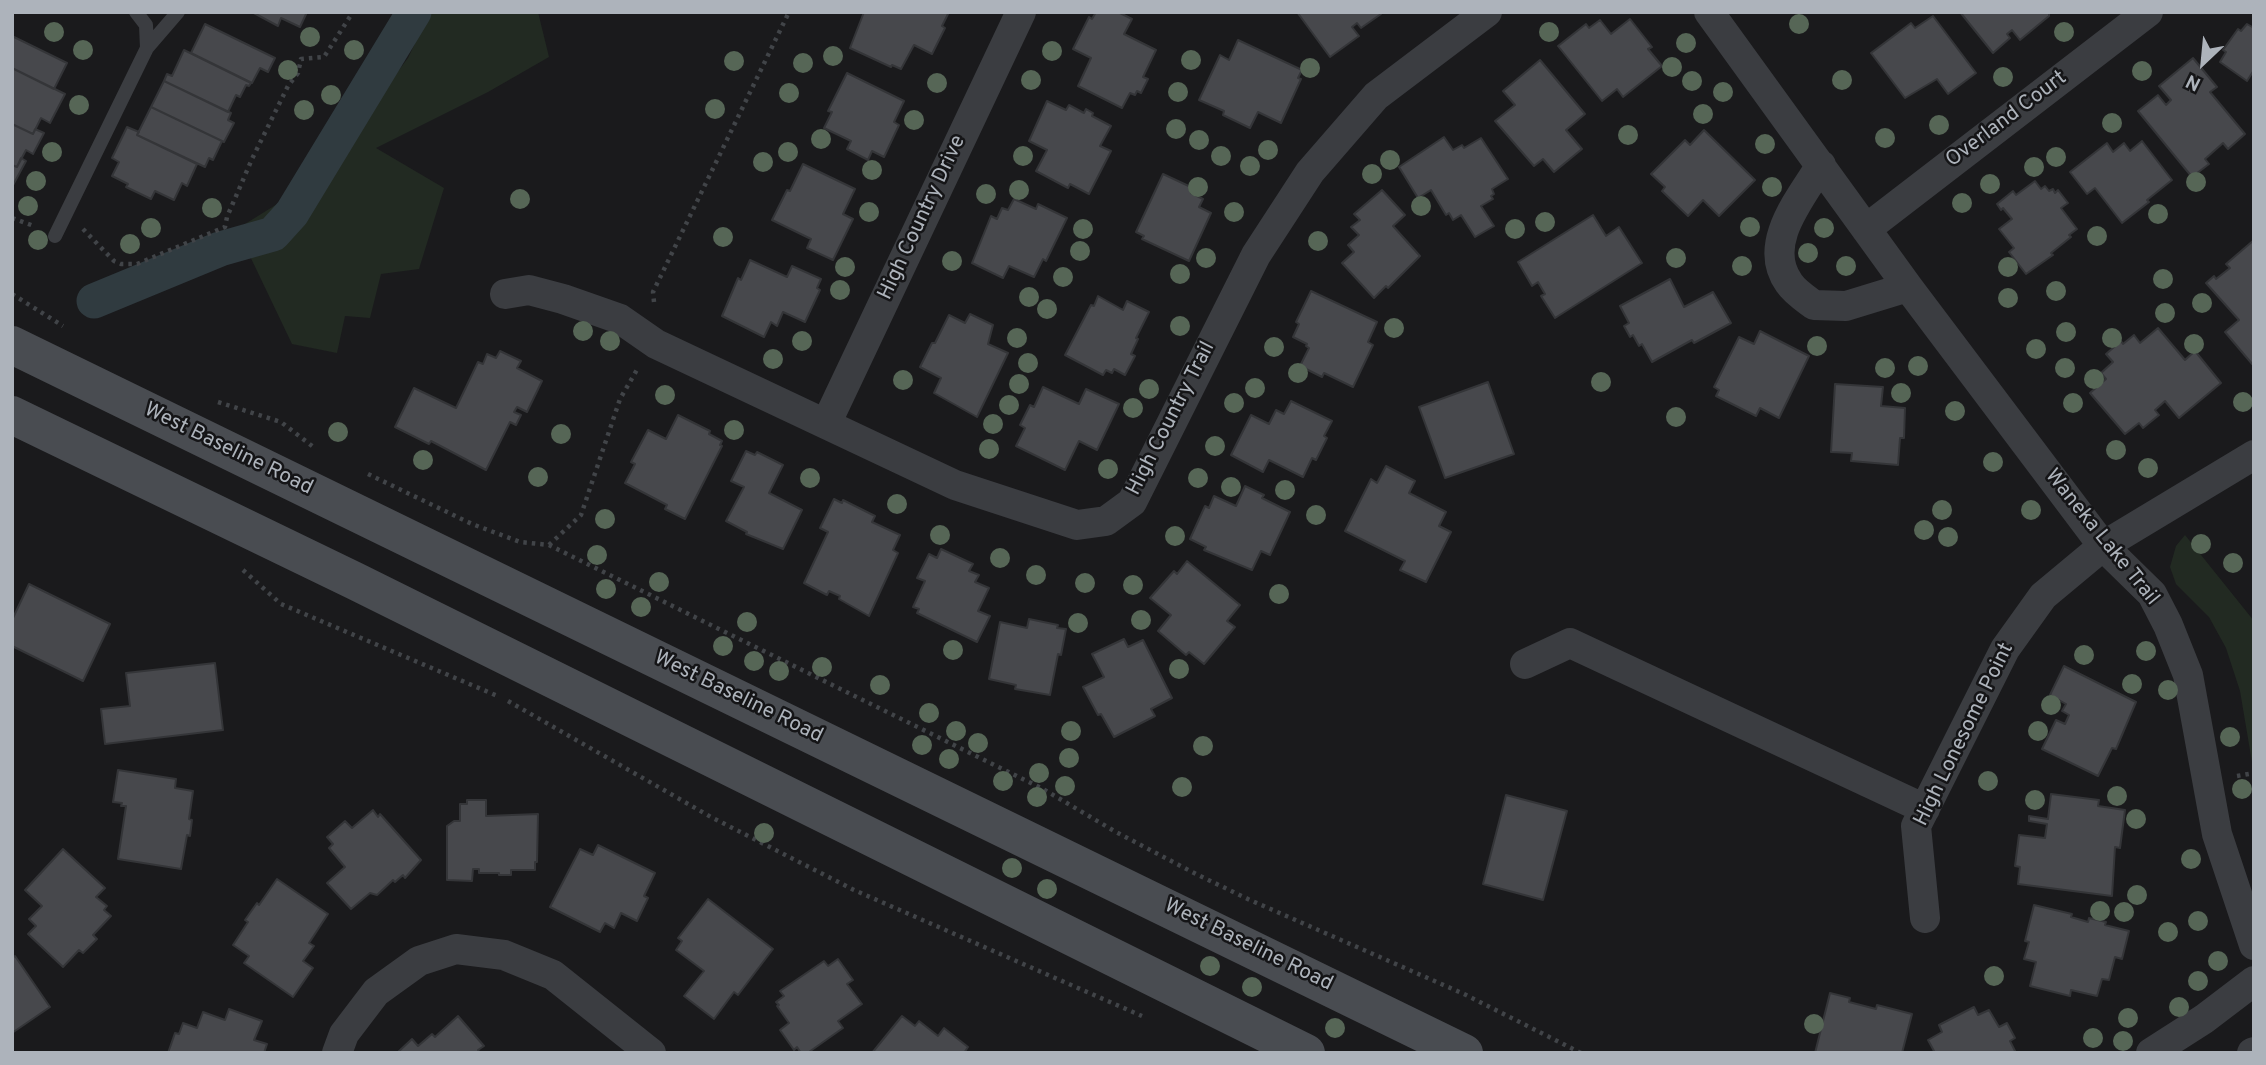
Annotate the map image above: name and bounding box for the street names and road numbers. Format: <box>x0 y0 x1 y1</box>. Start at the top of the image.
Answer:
street label: Overland Court <box>1942 66 2072 174</box>
street label: High Country Drive <box>874 132 972 304</box>
street label: High Country Trail <box>1122 338 1222 500</box>
street label: West Baseline Road <box>140 398 316 502</box>
street label: Waneka Lake Trail <box>2038 465 2164 611</box>
street label: High Lonesome Point <box>1910 639 2020 831</box>
street label: West Baseline Road <box>650 646 826 750</box>
street label: West Baseline Road <box>1160 894 1336 998</box>

